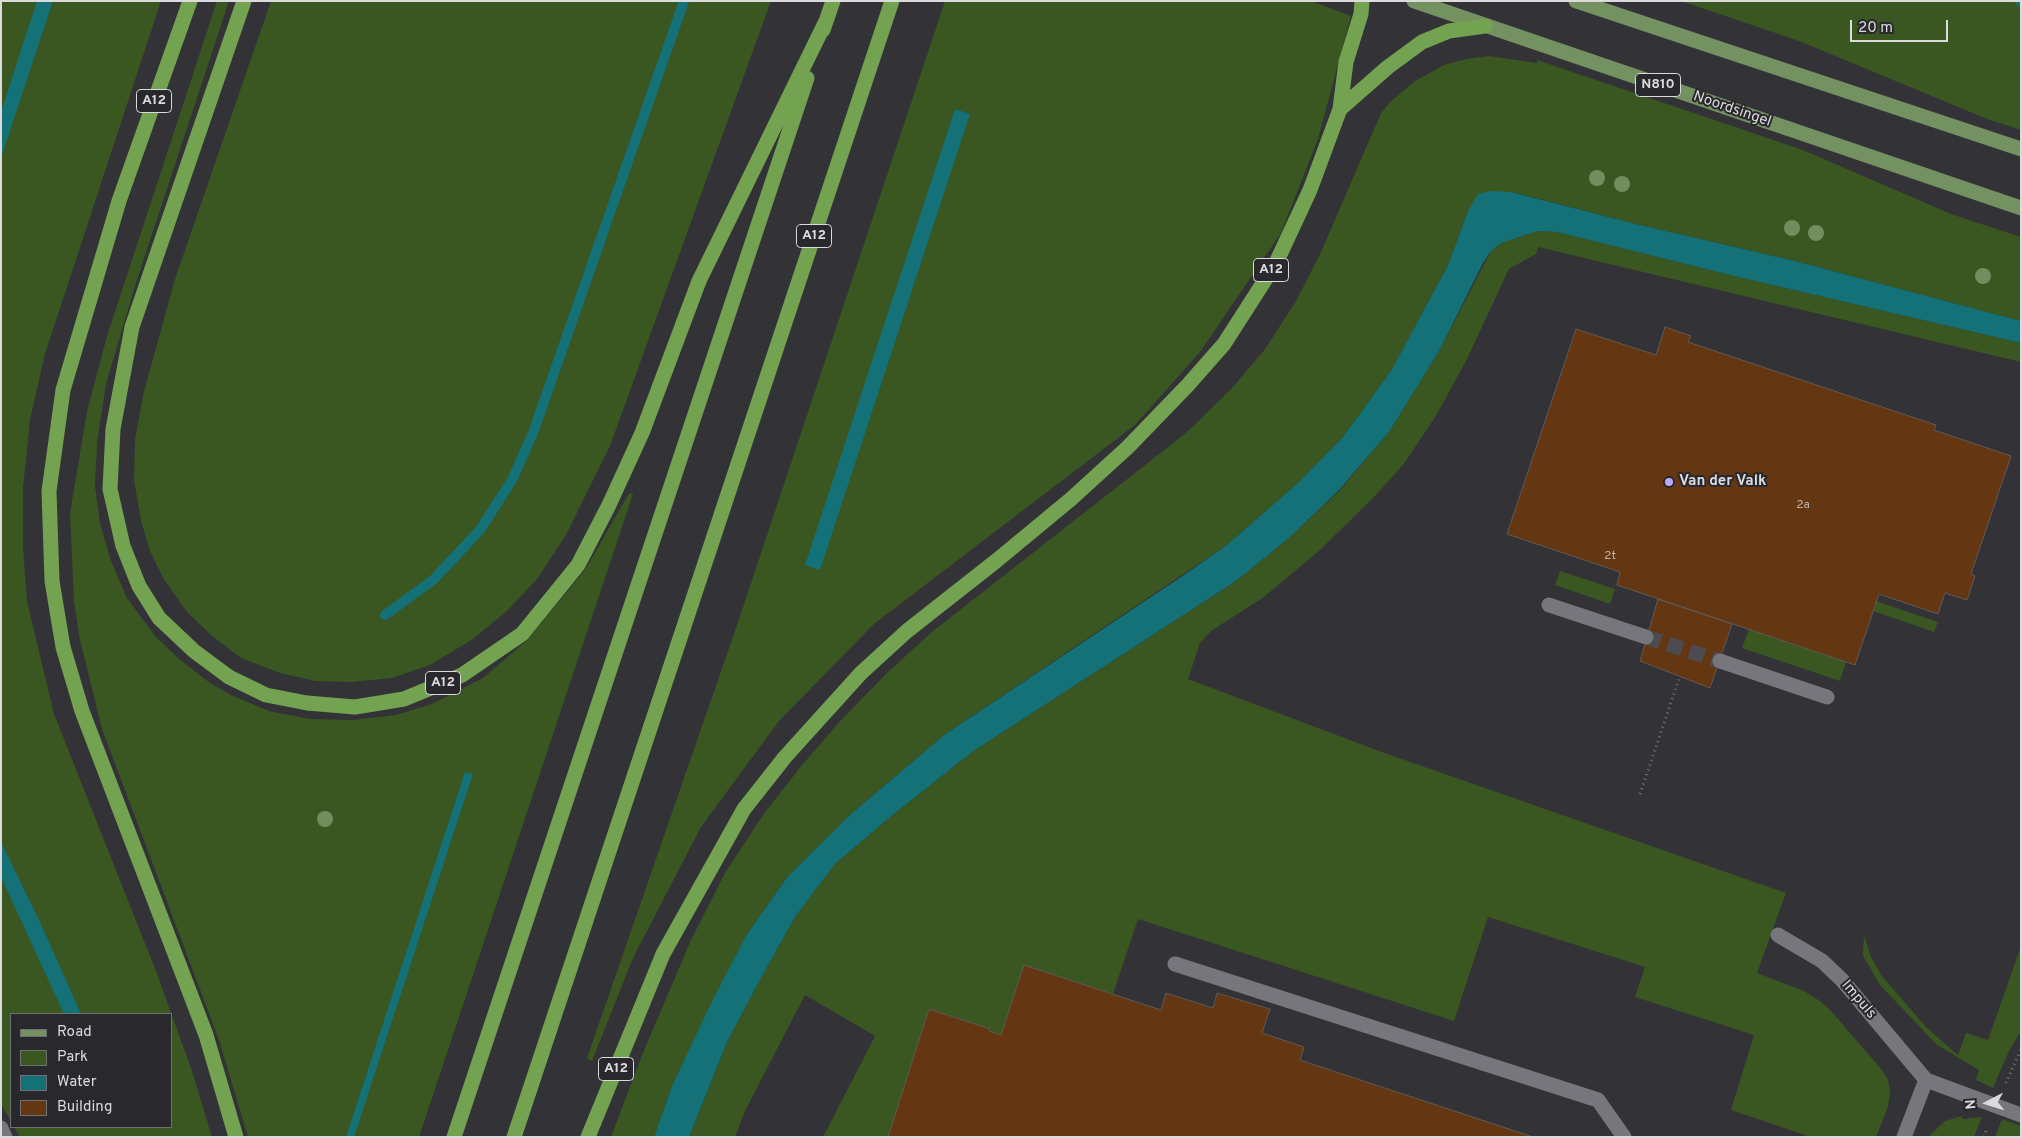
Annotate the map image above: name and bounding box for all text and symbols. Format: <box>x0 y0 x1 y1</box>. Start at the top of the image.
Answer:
scale bar <box>1852 10 1950 42</box>
text: 20 m <box>1858 19 1893 38</box>
road number: N810 <box>1636 74 1680 96</box>
street label: Noordsingel <box>1691 88 1773 132</box>
road number: A12 <box>136 90 172 112</box>
road number: A12 <box>796 225 832 248</box>
road number: A12 <box>1254 258 1288 282</box>
place label: Van der Valk <box>1679 473 1766 491</box>
marker: Van der Valk <box>1663 476 1675 488</box>
house number: 2a <box>1796 499 1810 513</box>
house number: 2t <box>1604 550 1616 564</box>
road number: A12 <box>426 671 460 694</box>
street label: Impuls <box>1837 977 1879 1023</box>
legend <box>10 1013 172 1128</box>
text: Road <box>57 1023 92 1042</box>
text: Park <box>57 1048 88 1067</box>
road number: A12 <box>598 1058 634 1080</box>
text: Water <box>57 1073 96 1092</box>
north arrow <box>1962 1078 2012 1128</box>
text: Building <box>57 1098 112 1117</box>
text: N <box>1963 1099 1980 1110</box>

